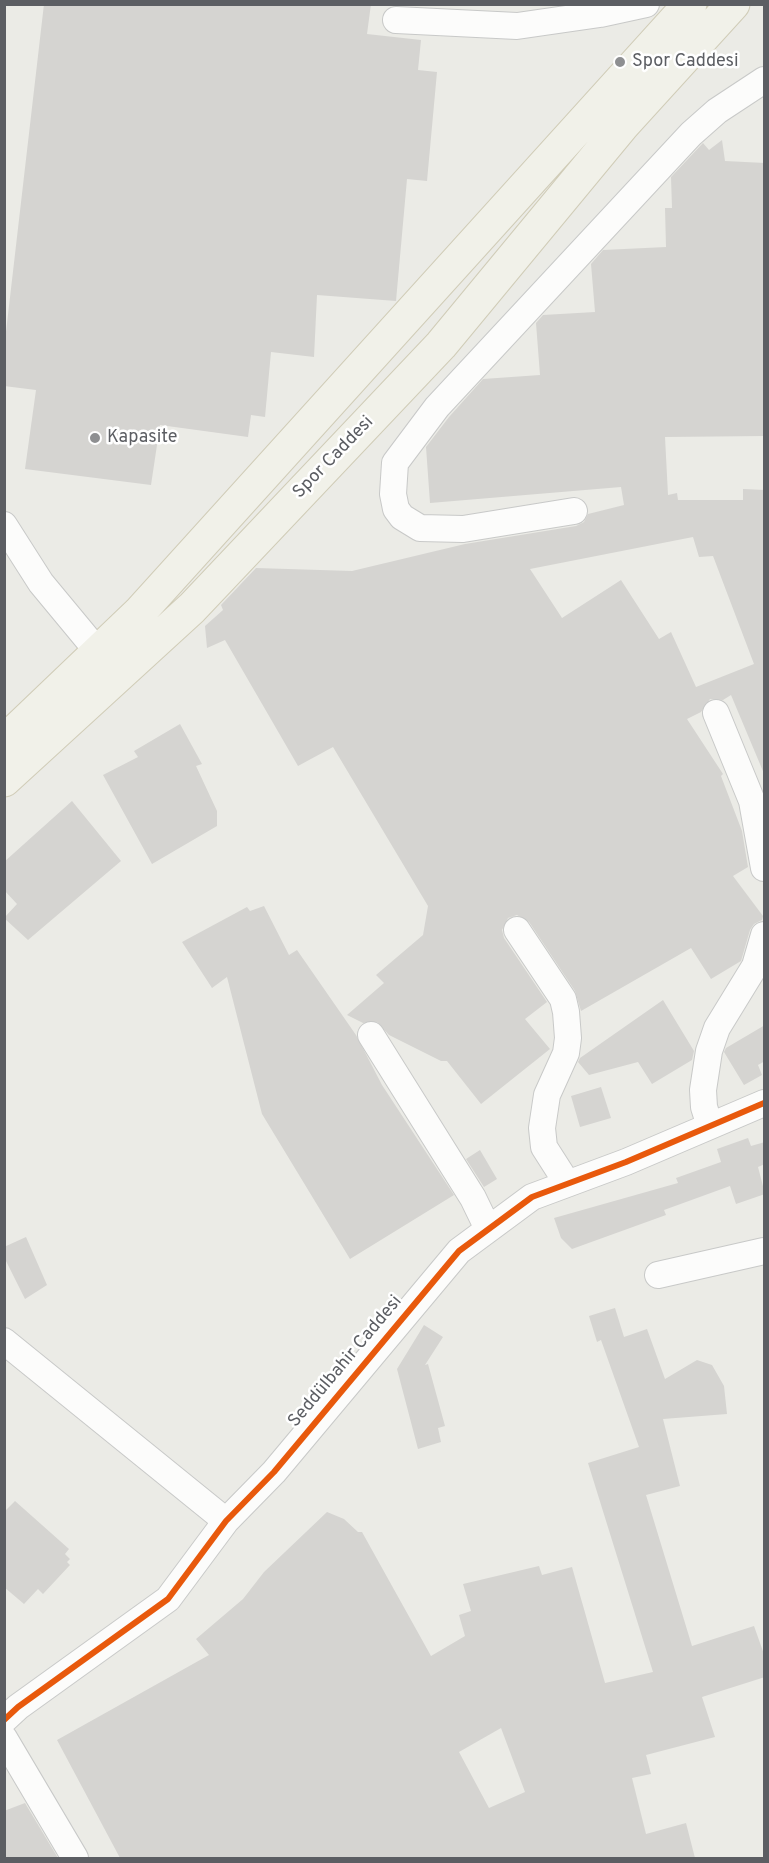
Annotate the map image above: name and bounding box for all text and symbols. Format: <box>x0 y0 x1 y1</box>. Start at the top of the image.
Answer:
place label: Spor Caddesi <box>632 51 739 73</box>
marker: Spor Caddesi <box>613 55 627 69</box>
street label: Spor Caddesi <box>289 412 379 504</box>
place label: Kapasite <box>107 427 178 449</box>
marker: Kapasite <box>88 431 102 445</box>
street label: Seddülbahir Caddesi <box>285 1292 407 1432</box>

